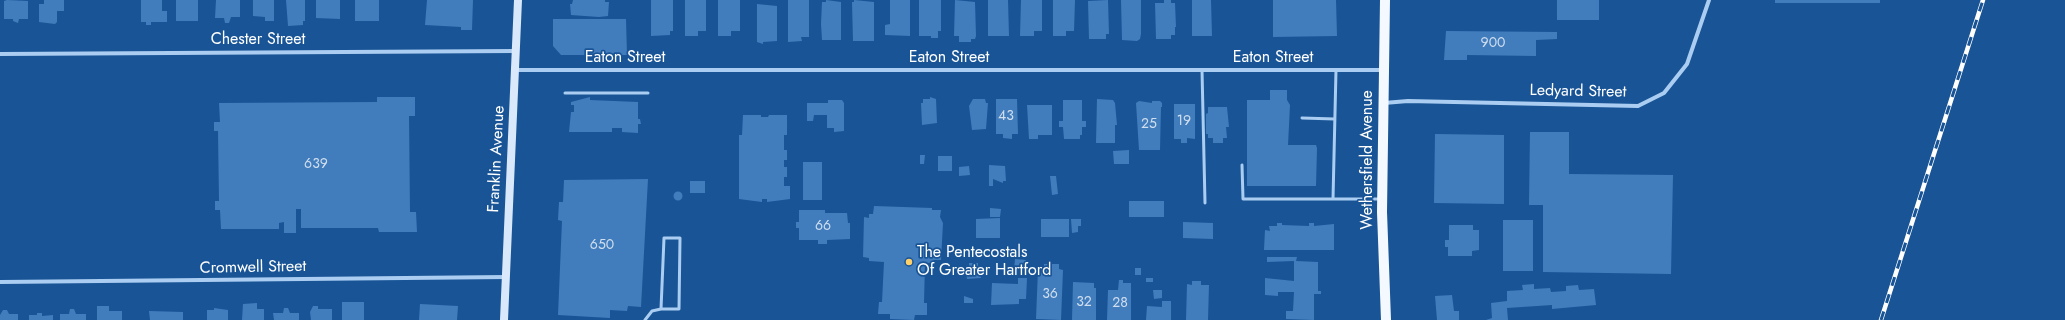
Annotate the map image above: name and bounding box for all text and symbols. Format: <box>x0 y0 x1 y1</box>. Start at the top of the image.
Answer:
street label: Chester Street <box>211 30 305 50</box>
house number: 900 <box>1481 36 1505 52</box>
street label: Eaton Street <box>585 48 665 68</box>
street label: Eaton Street <box>909 48 989 68</box>
street label: Eaton Street <box>1233 48 1313 68</box>
street label: Ledyard Street <box>1529 82 1627 102</box>
street label: Wethersfield Avenue <box>1358 90 1378 230</box>
street label: Franklin Avenue <box>485 105 509 213</box>
house number: 43 <box>998 109 1014 125</box>
house number: 19 <box>1177 114 1191 130</box>
house number: 25 <box>1141 117 1157 133</box>
house number: 639 <box>304 157 328 173</box>
house number: 66 <box>815 219 831 235</box>
house number: 650 <box>590 238 614 254</box>
place label: The Pentecostals Of Greater Hartford <box>917 243 1051 281</box>
street label: Cromwell Street <box>200 257 306 279</box>
marker: The Pentecostals Of Greater Hartford <box>904 257 914 267</box>
house number: 36 <box>1042 287 1058 303</box>
house number: 32 <box>1076 295 1092 311</box>
house number: 28 <box>1112 296 1128 312</box>

